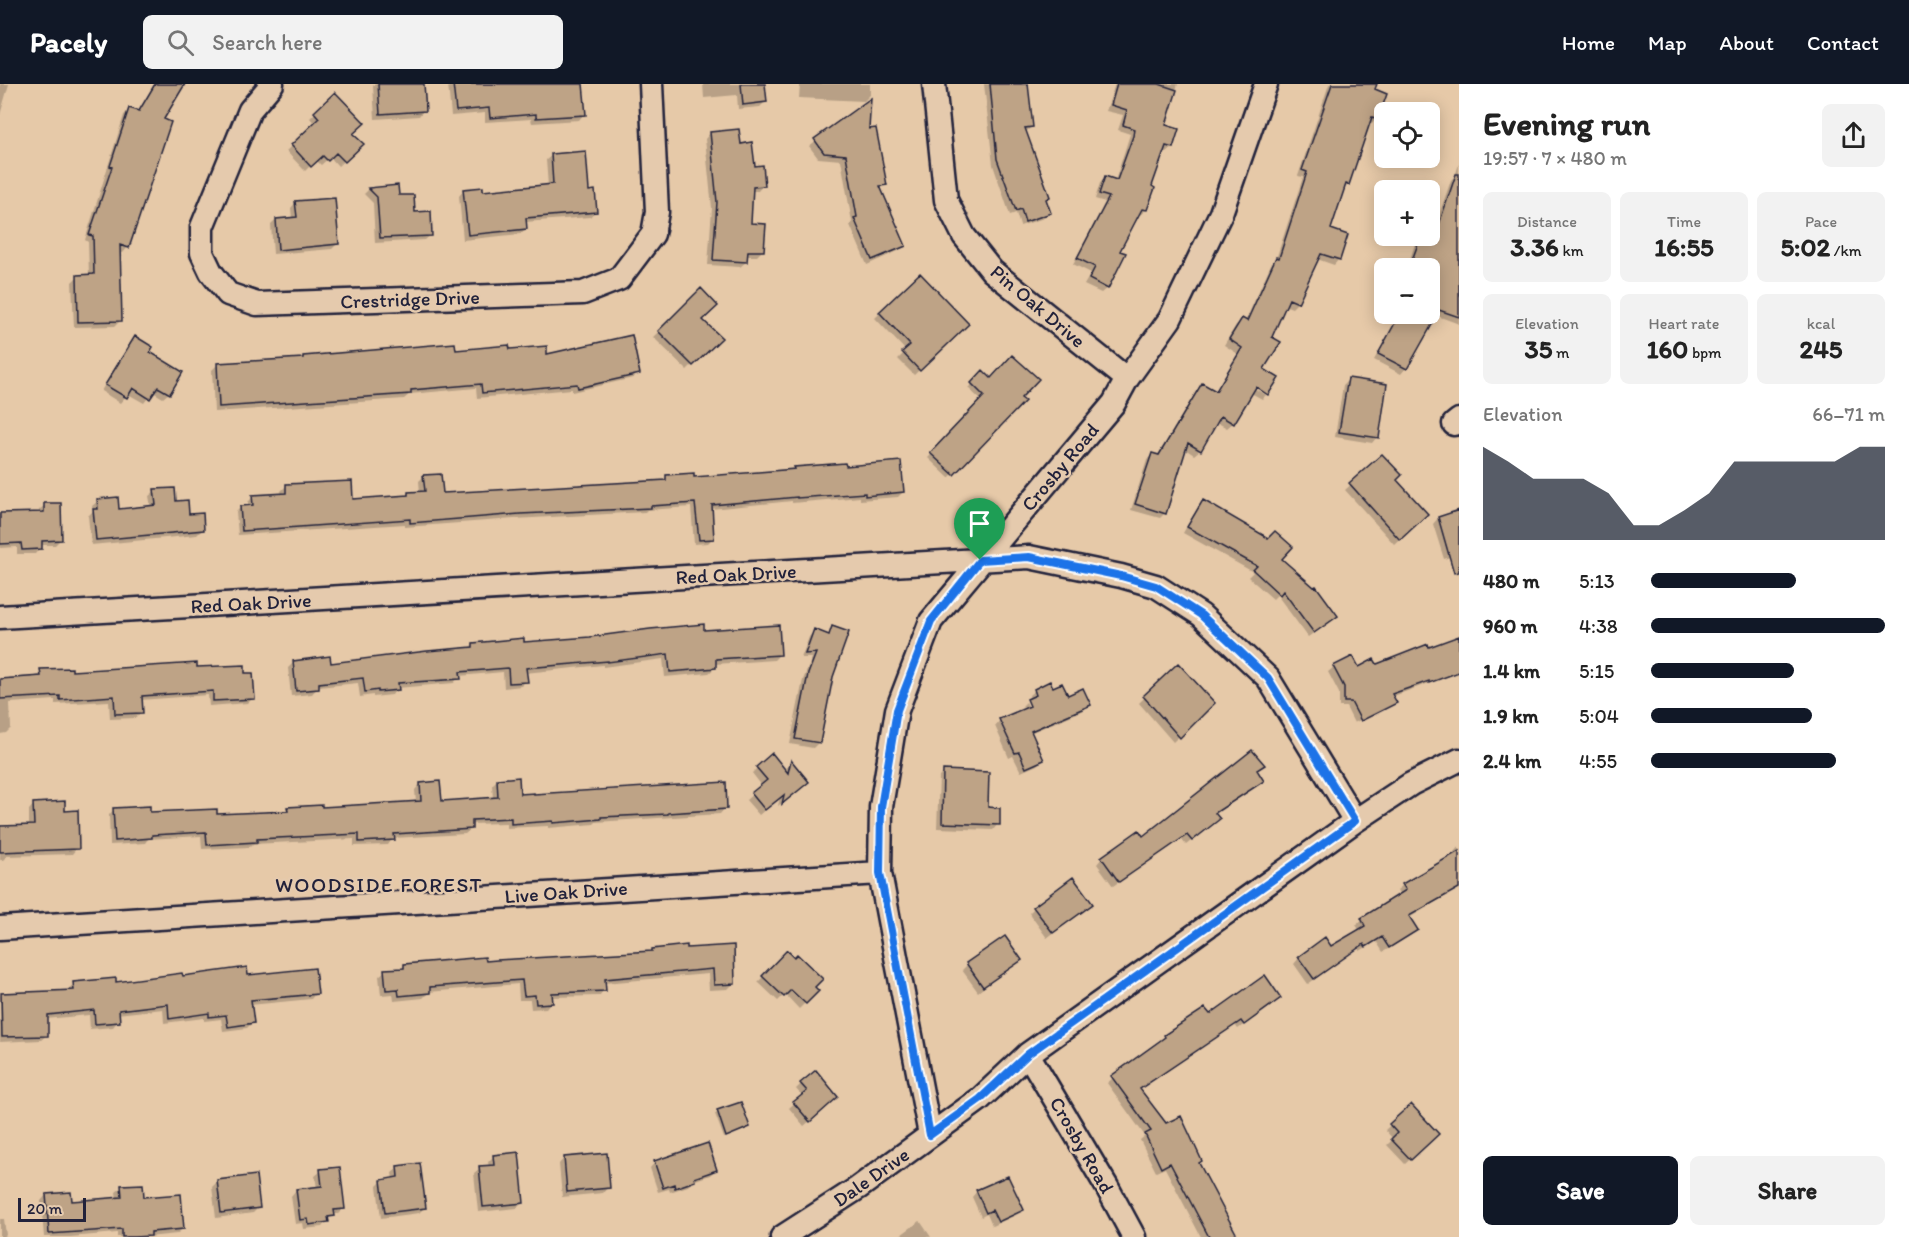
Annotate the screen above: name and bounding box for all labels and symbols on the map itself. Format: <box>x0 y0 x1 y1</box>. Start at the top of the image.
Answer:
street label: Pin Oak Drive <box>986 259 1090 353</box>
street label: Crestridge Drive <box>340 285 480 313</box>
street label: Crosby Road <box>1016 418 1104 516</box>
pin <box>954 498 1005 560</box>
street label: Red Oak Drive <box>675 559 797 589</box>
street label: Red Oak Drive <box>190 588 312 618</box>
district label: WOODSIDE FOREST <box>275 872 483 897</box>
street label: Live Oak Drive <box>504 876 628 908</box>
street label: Crosby Road <box>1045 1092 1119 1198</box>
street label: Dale Drive <box>828 1142 914 1212</box>
scale bar <box>18 1195 86 1222</box>

